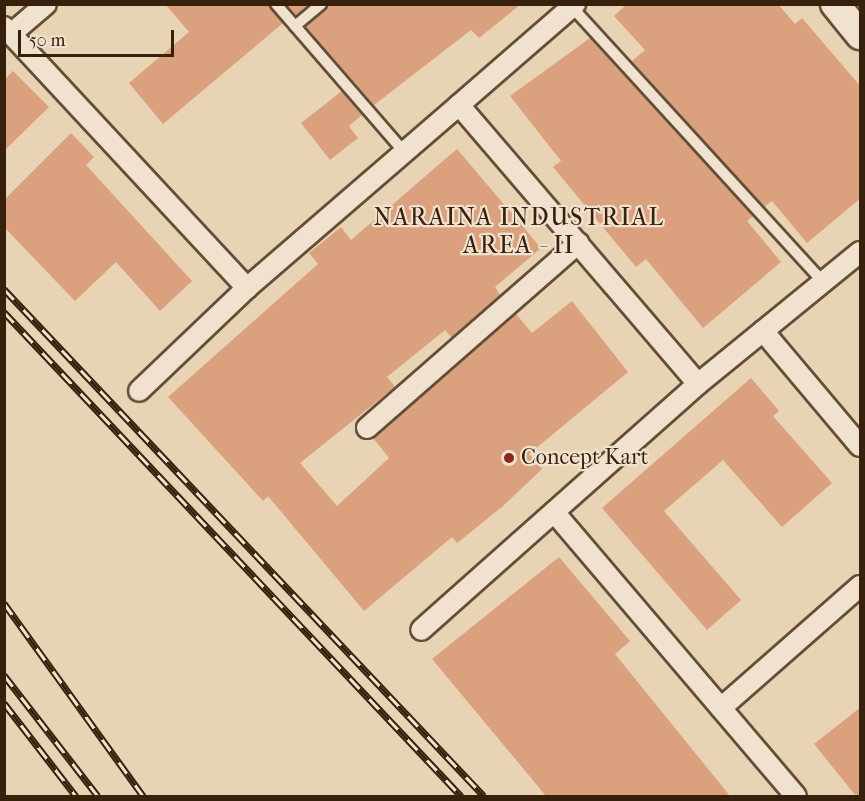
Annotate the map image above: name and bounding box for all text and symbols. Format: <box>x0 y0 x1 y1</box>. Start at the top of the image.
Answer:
scale bar <box>21 18 177 56</box>
text: 50 m <box>29 30 65 51</box>
district label: NARAINA INDUSTRIAL AREA - II <box>374 204 664 260</box>
place label: Concept Kart <box>521 445 648 471</box>
marker: Concept Kart <box>502 451 516 465</box>

